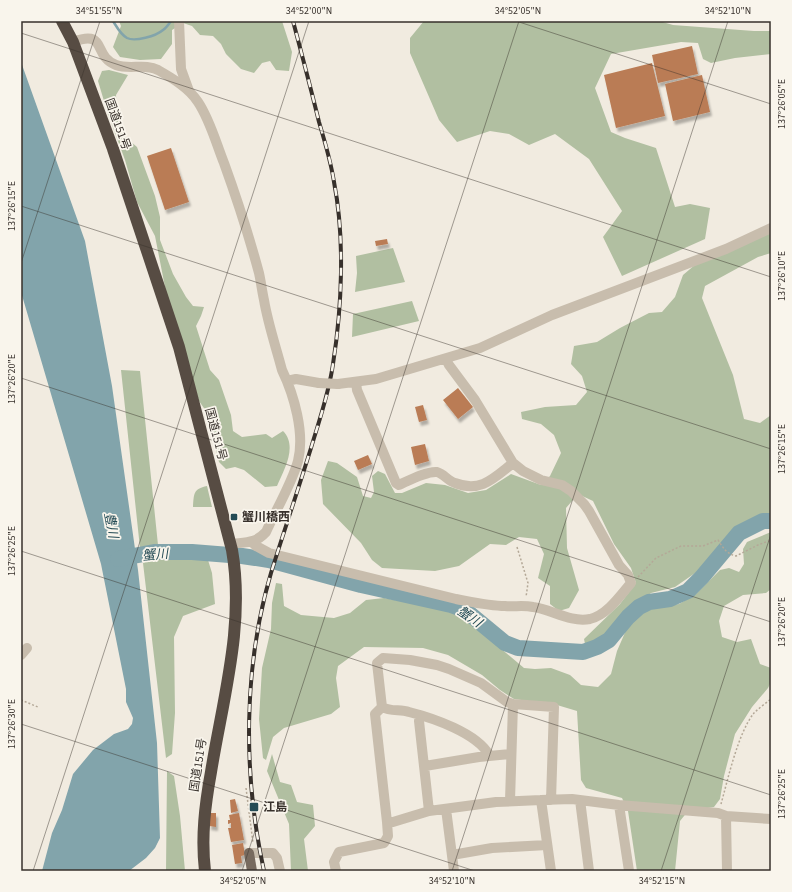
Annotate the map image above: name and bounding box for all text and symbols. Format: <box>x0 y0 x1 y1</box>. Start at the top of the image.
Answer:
text: 34°51'55"N <box>76 4 122 18</box>
text: 34°52'00"N <box>286 4 332 18</box>
text: 34°52'05"N <box>495 4 541 18</box>
text: 34°52'10"N <box>705 4 751 18</box>
text: 137°26'05"E <box>775 79 789 129</box>
street label: 国道151号 <box>100 96 135 152</box>
text: 137°26'15"E <box>5 181 19 231</box>
text: 137°26'10"E <box>775 251 789 301</box>
text: 137°26'20"E <box>5 354 19 404</box>
street label: 国道151号 <box>200 406 231 462</box>
text: 137°26'15"E <box>775 424 789 474</box>
place label: 蟹川橋西 <box>242 509 290 526</box>
water label: 豊川 <box>100 511 123 542</box>
marker: 蟹川橋西 <box>229 512 239 522</box>
text: 137°26'25"E <box>5 526 19 576</box>
water label: 蟹川 <box>141 545 171 565</box>
text: 137°26'20"E <box>775 597 789 647</box>
water label: 蟹川 <box>454 602 487 633</box>
text: 137°26'30"E <box>5 699 19 749</box>
street label: 国道151号 <box>186 737 211 793</box>
text: 137°26'25"E <box>775 769 789 819</box>
place label: 江島 <box>263 799 287 816</box>
marker: 江島 <box>248 801 260 813</box>
text: 34°52'05"N <box>220 874 266 888</box>
text: 34°52'10"N <box>429 874 475 888</box>
text: 34°52'15"N <box>639 874 685 888</box>

